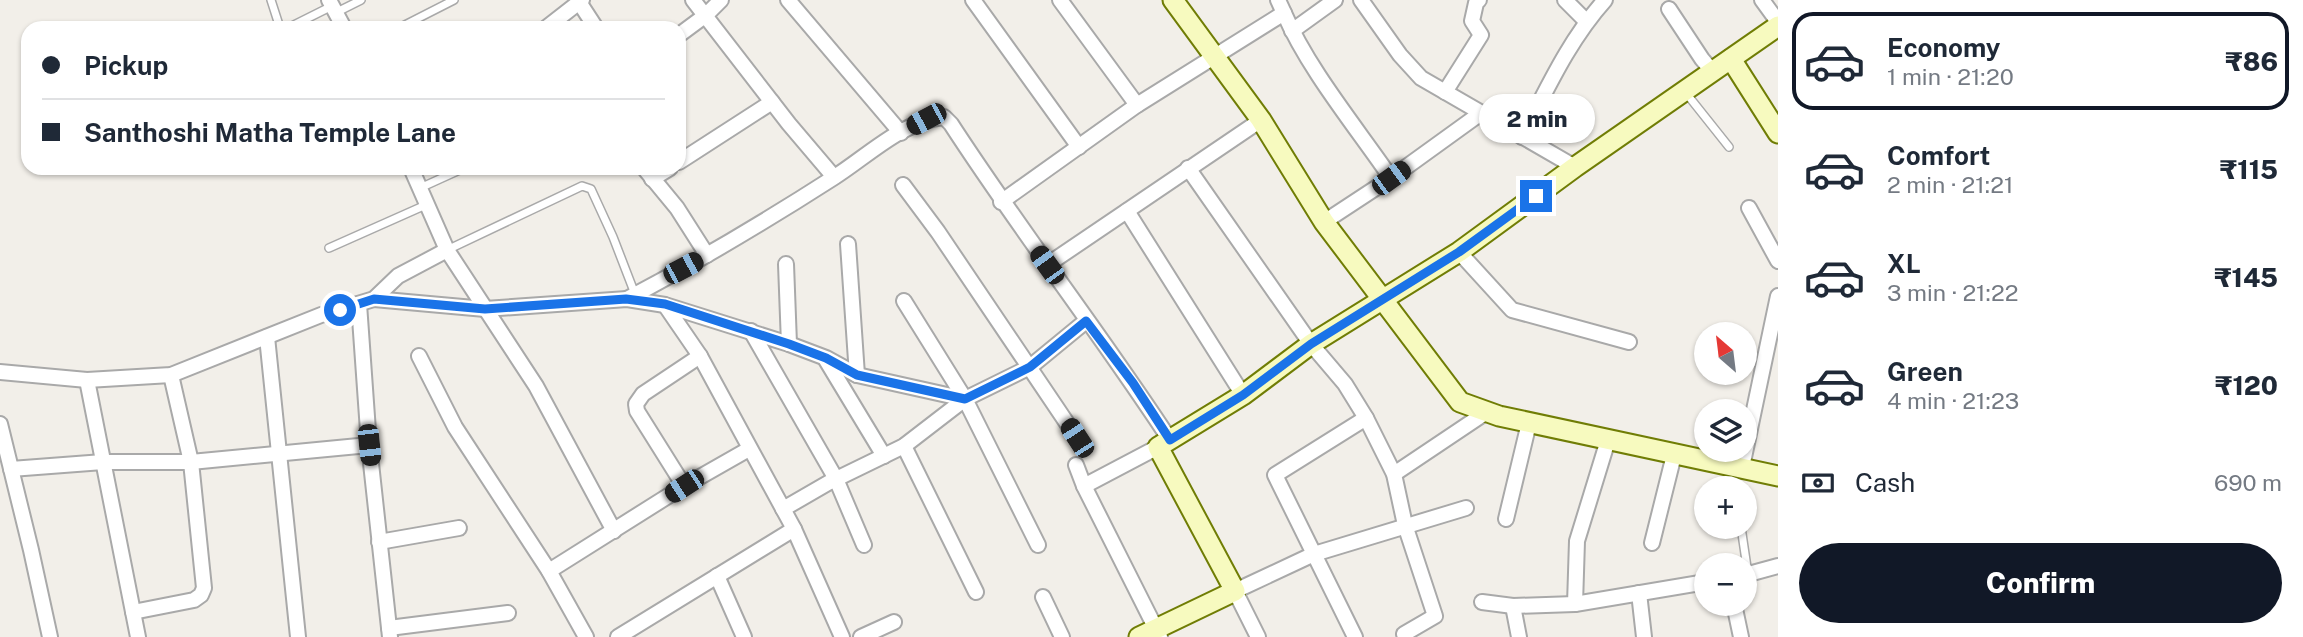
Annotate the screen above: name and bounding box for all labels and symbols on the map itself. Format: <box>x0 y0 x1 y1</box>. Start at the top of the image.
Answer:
callout: 2 min <box>1478 94 1594 144</box>
car <box>903 100 950 138</box>
car <box>1368 157 1415 199</box>
route end <box>1520 180 1552 212</box>
car <box>1027 242 1068 288</box>
car <box>660 249 707 287</box>
route start <box>324 294 356 326</box>
north arrow <box>1694 322 1757 385</box>
car <box>1057 415 1098 461</box>
car <box>357 423 382 467</box>
car <box>661 466 708 506</box>

